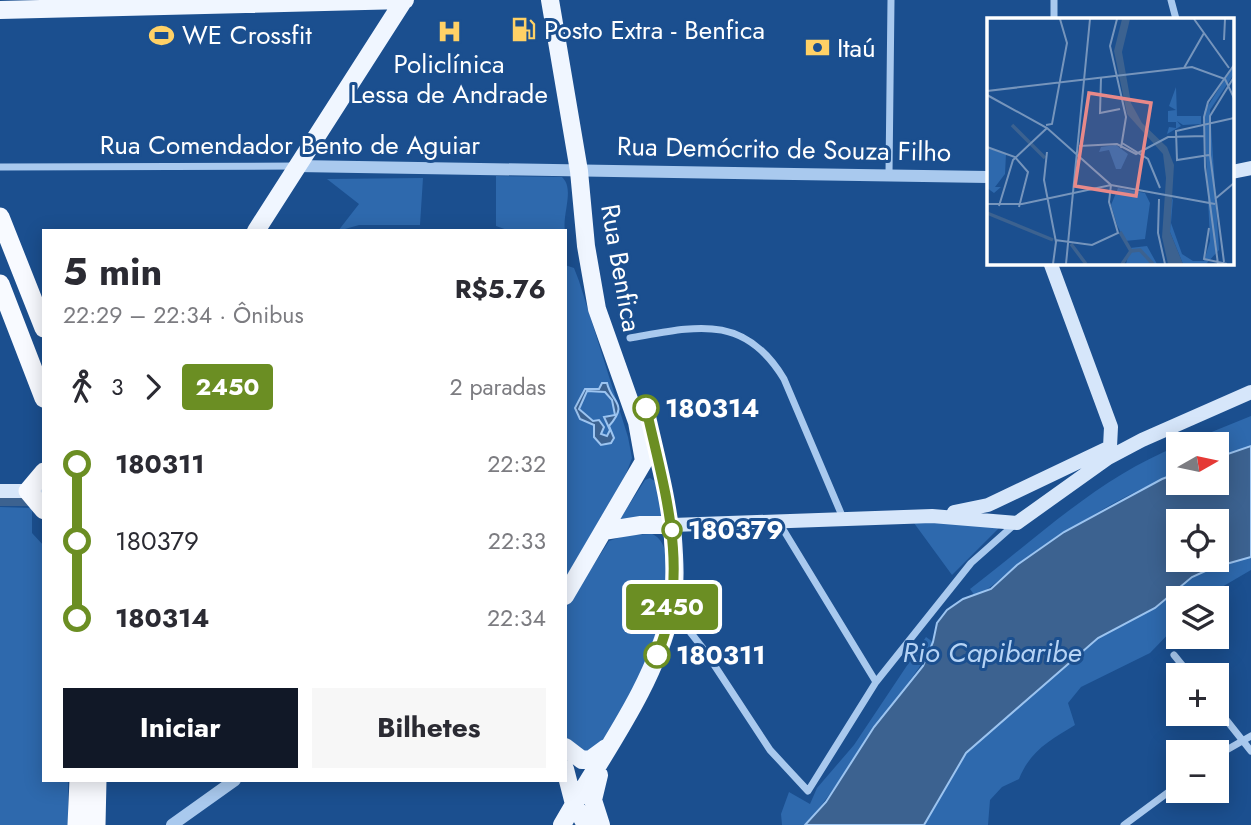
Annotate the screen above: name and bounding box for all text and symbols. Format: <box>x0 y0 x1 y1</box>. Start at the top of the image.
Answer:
place label: Posto Extra - Benfica <box>544 11 765 49</box>
place label: WE Crossfit <box>182 16 313 54</box>
fuel station icon: Posto Extra - Benfica <box>510 16 538 44</box>
hospital icon: Policlínica Lessa de Andrade <box>435 18 463 46</box>
inset map <box>987 18 1234 264</box>
sports icon: WE Crossfit <box>148 21 176 49</box>
place label: Itaú <box>837 29 876 67</box>
bank icon: Itaú <box>803 34 831 62</box>
place label: Policlínica Lessa de Andrade <box>350 45 548 113</box>
street label: Rua Comendador Bento de Aguiar <box>100 126 480 164</box>
street label: Rua Demócrito de Souza Filho <box>617 127 951 171</box>
street label: Rua Benfica <box>591 201 651 335</box>
text: 5 min <box>63 244 162 299</box>
text: R$5.76 <box>455 270 546 308</box>
text: 22:29 – 22:34 · Ônibus <box>63 298 304 332</box>
icon: walk <box>63 368 101 406</box>
icon: forward <box>134 368 172 406</box>
text: 2450 <box>196 369 259 404</box>
text: 3 <box>111 370 124 404</box>
text: 2 paradas <box>449 370 546 404</box>
place label: 180314 <box>665 389 759 427</box>
marker: 180314 <box>633 395 659 421</box>
north arrow <box>1166 432 1228 495</box>
map controls <box>1166 432 1229 803</box>
text: 180311 <box>115 445 204 483</box>
text: 22:32 <box>487 447 546 481</box>
button: locate <box>1166 509 1229 572</box>
place label: 180379 <box>688 511 784 549</box>
marker: 180379 <box>662 520 682 540</box>
text: 180379 <box>115 522 199 560</box>
text: 22:33 <box>488 524 546 558</box>
line badge: 2450 <box>623 584 721 630</box>
button: layers <box>1166 586 1229 649</box>
text: 2450 <box>640 589 704 624</box>
text: 180314 <box>115 599 209 637</box>
text: 22:34 <box>487 601 546 635</box>
water label: Rio Capibaribe <box>902 632 1082 673</box>
place label: 180311 <box>676 636 765 674</box>
marker: 180311 <box>644 642 670 668</box>
button: + <box>1166 663 1229 726</box>
button: Iniciar <box>63 688 298 768</box>
button: Bilhetes <box>312 688 546 768</box>
button: − <box>1166 740 1229 803</box>

